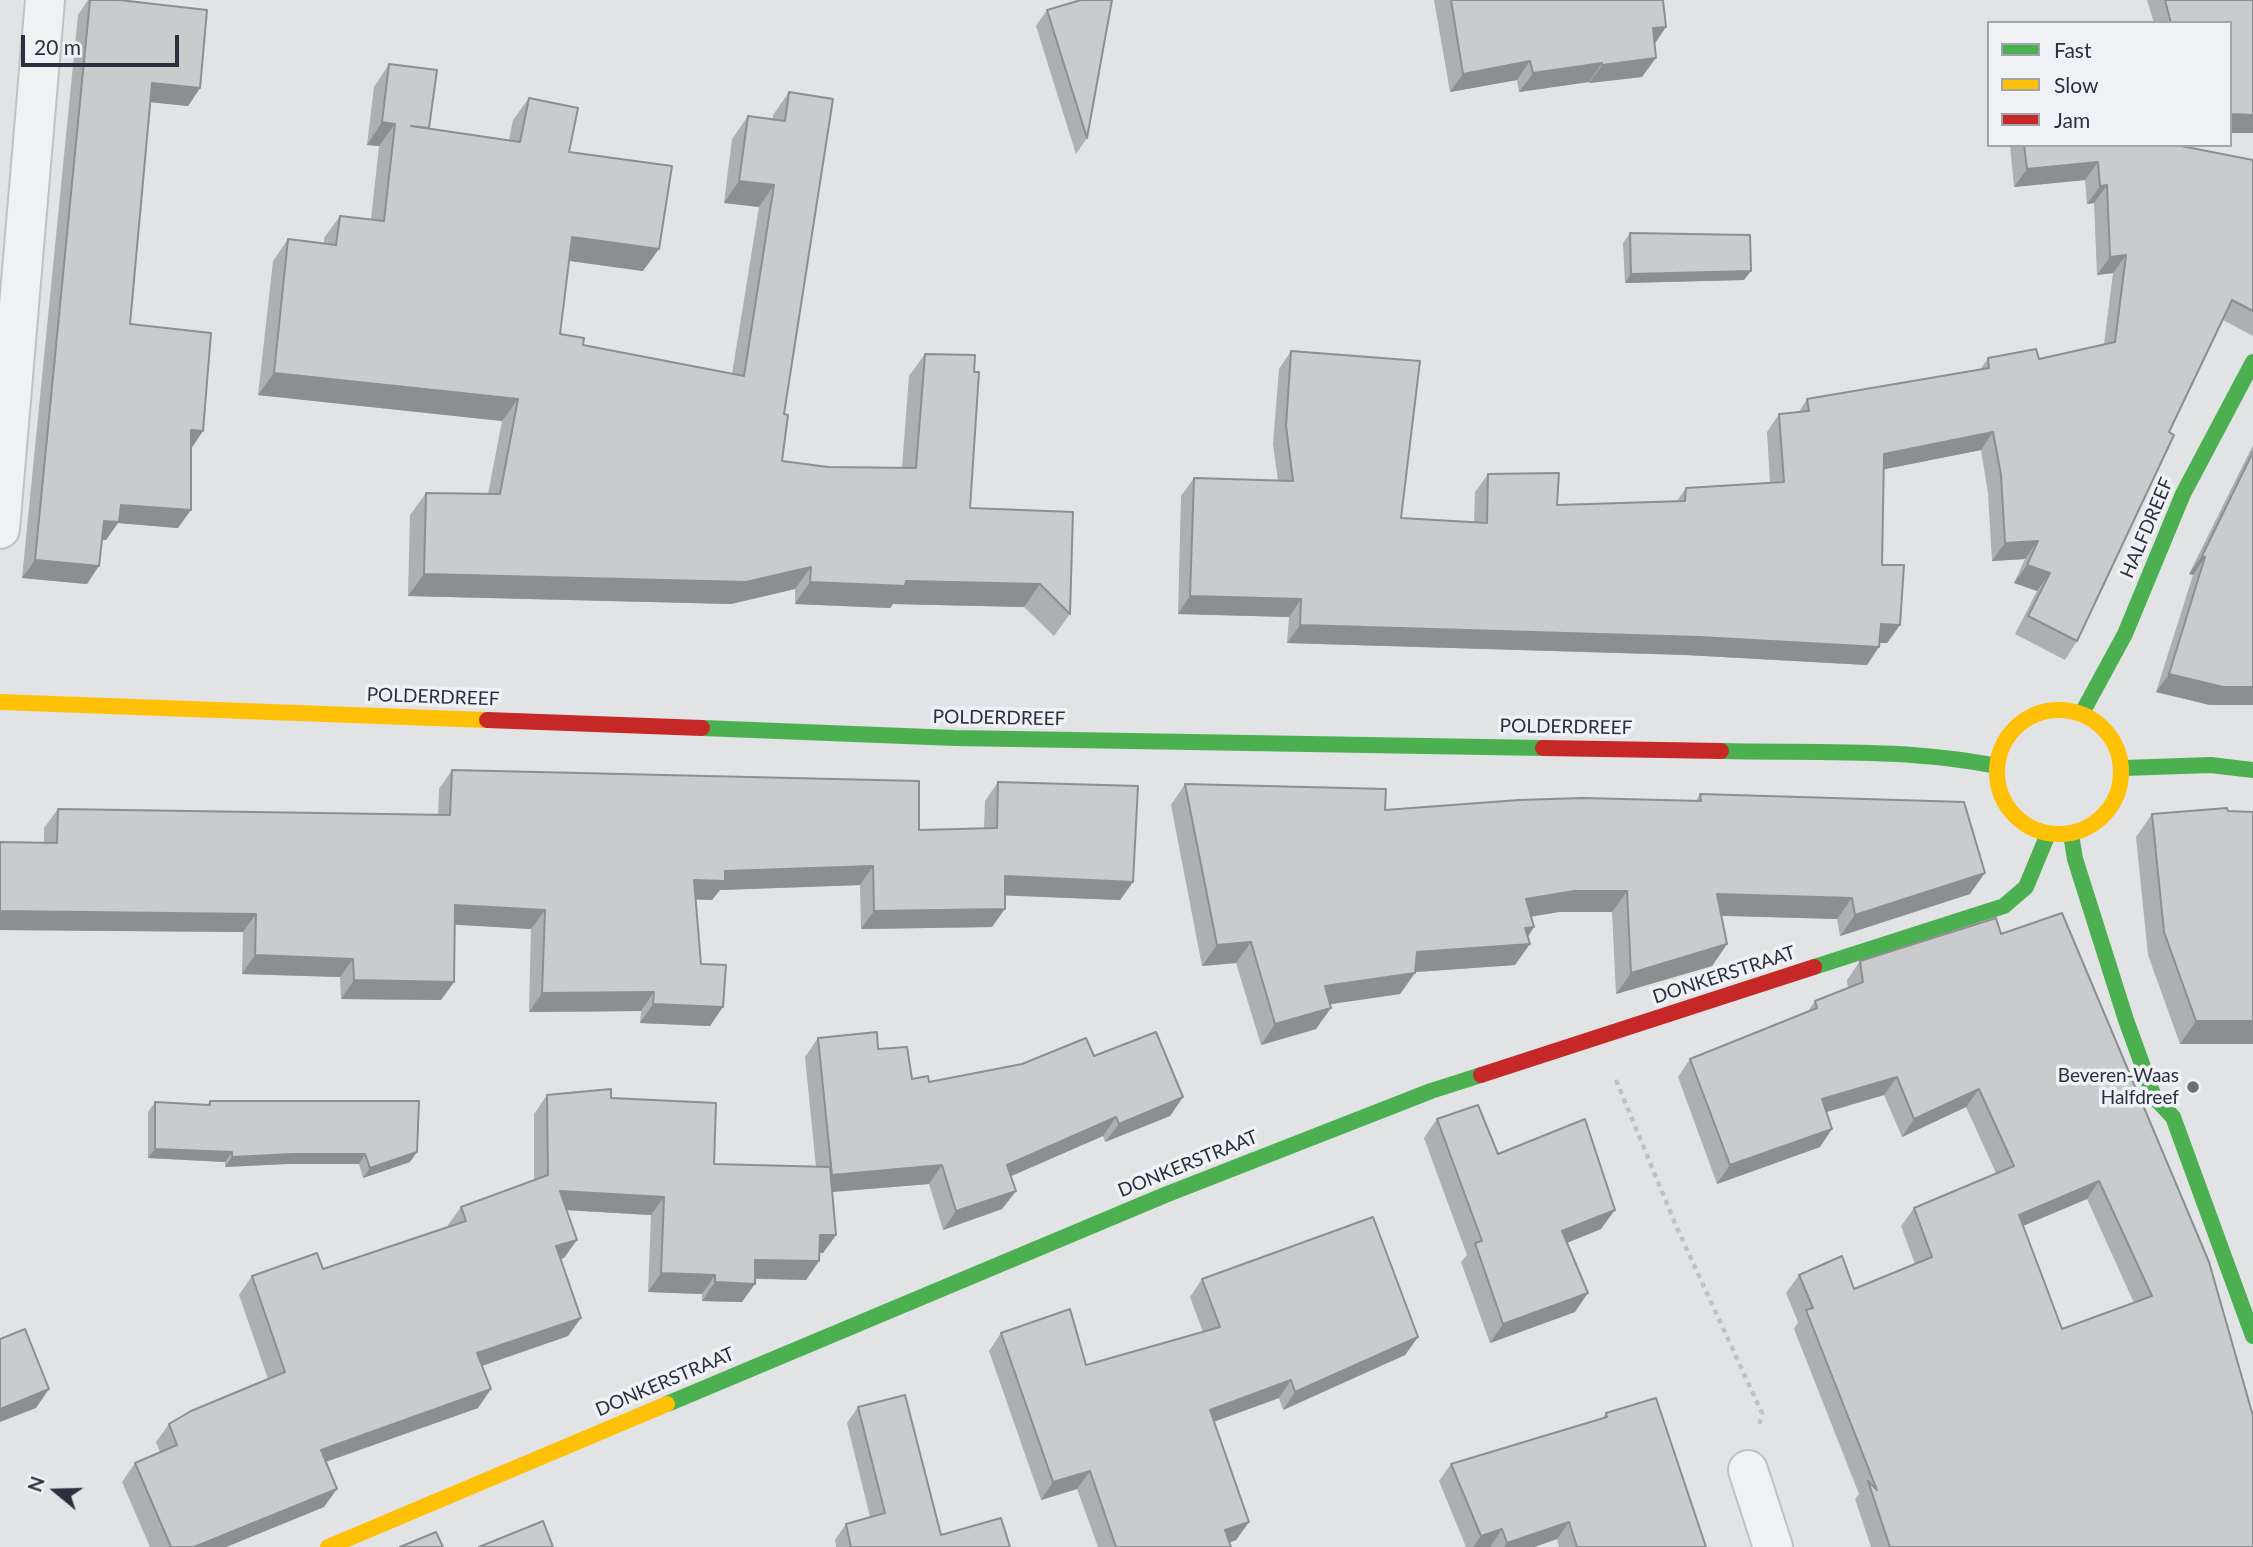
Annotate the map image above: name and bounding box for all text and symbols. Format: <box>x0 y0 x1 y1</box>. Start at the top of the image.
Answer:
scale bar <box>24 21 182 65</box>
legend <box>1987 21 2232 147</box>
text: 20 m <box>34 34 81 59</box>
text: Fast <box>2054 37 2091 62</box>
text: Slow <box>2054 72 2098 97</box>
text: Jam <box>2054 107 2090 132</box>
street label: HALFDREEF <box>2116 474 2178 582</box>
street label: POLDERDREEF <box>366 683 500 711</box>
street label: POLDERDREEF <box>932 705 1066 731</box>
street label: POLDERDREEF <box>1499 714 1633 740</box>
street label: DONKERSTRAAT <box>1650 941 1798 1009</box>
place label: Beveren-Waas Halfdreef <box>2058 1065 2179 1109</box>
marker: Beveren-Waas Halfdreef <box>2185 1079 2201 1095</box>
street label: DONKERSTRAAT <box>1115 1126 1261 1202</box>
street label: DONKERSTRAAT <box>592 1342 738 1422</box>
north arrow <box>21 1456 91 1526</box>
text: N <box>22 1473 49 1495</box>

